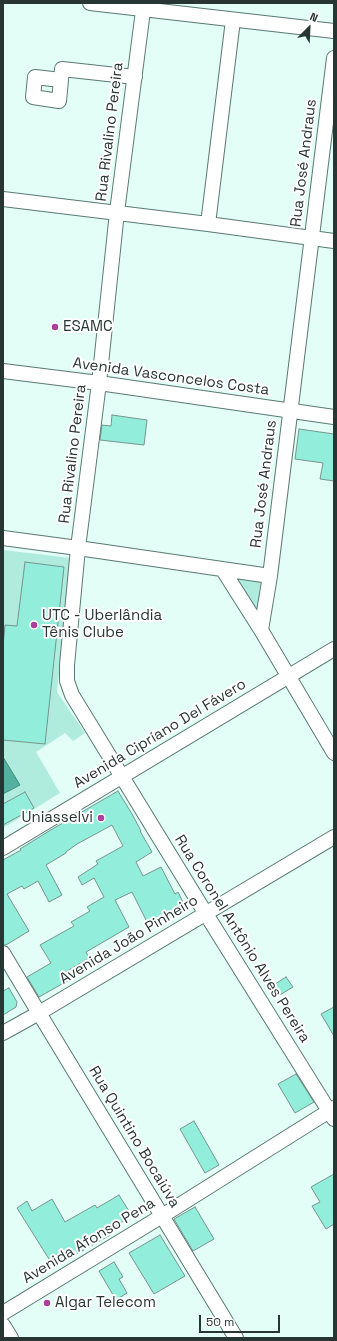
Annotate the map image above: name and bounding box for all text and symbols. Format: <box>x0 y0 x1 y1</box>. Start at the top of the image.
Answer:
north arrow <box>289 8 329 48</box>
text: N <box>308 9 320 25</box>
street label: Rua Rivalino Pereira <box>93 61 127 203</box>
street label: Rua José Andraus <box>287 98 321 228</box>
place label: ESAMC <box>63 318 113 336</box>
marker: ESAMC <box>50 322 60 332</box>
street label: Avenida Vasconcelos Costa <box>72 354 270 400</box>
street label: Rua Rivalino Pereira <box>56 383 90 525</box>
street label: Rua José Andraus <box>247 419 281 549</box>
place label: UTC - Uberlândia Tênis Clube <box>42 607 162 642</box>
marker: UTC - Uberlândia Tênis Clube <box>29 620 39 630</box>
street label: Avenida Cipríano Del Fávero <box>71 675 249 793</box>
place label: Uniasselvi <box>21 809 93 827</box>
marker: Uniasselvi <box>96 813 106 823</box>
street label: Rua Coronel Antônio Alves Pereira <box>170 832 314 1046</box>
street label: Avenida João Pinheiro <box>56 891 202 989</box>
street label: Rua Quintino Bocaiúva <box>85 1063 183 1211</box>
street label: Avenida Afonso Pena <box>20 1194 158 1288</box>
place label: Algar Telecom <box>55 1294 156 1312</box>
marker: Algar Telecom <box>42 1298 52 1308</box>
scale bar <box>201 1307 282 1333</box>
text: 50 m <box>206 1314 234 1330</box>

